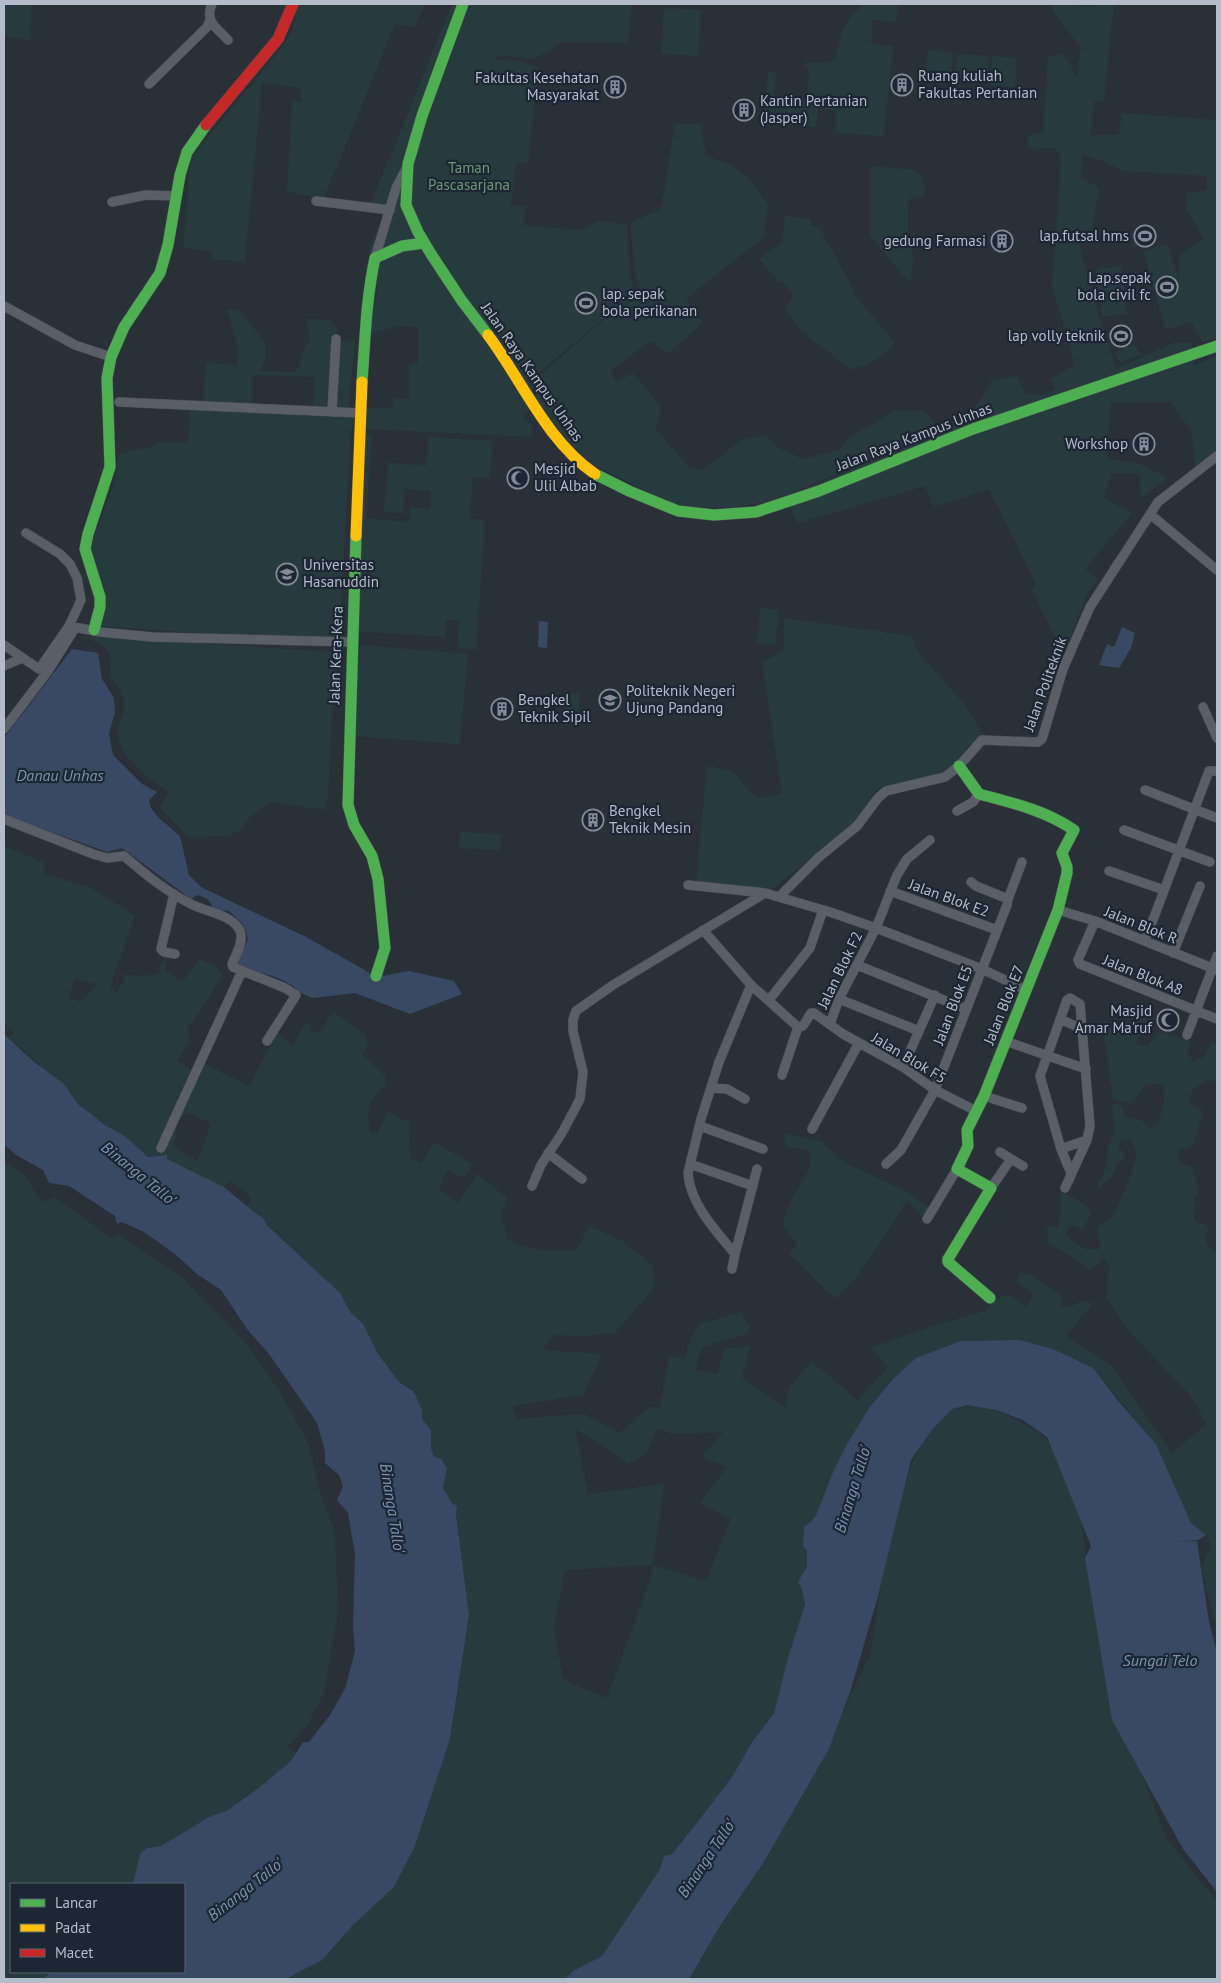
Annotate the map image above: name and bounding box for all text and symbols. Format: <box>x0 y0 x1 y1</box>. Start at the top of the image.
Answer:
place label: Ruang kuliah Fakultas Pertanian <box>918 66 1037 102</box>
place label: Fakultas Kesehatan Masyarakat <box>475 68 599 104</box>
building icon: Ruang kuliah Fakultas Pertanian <box>890 73 914 97</box>
building icon: Fakultas Kesehatan Masyarakat <box>603 75 627 99</box>
place label: Kantin Pertanian (Jasper) <box>760 91 867 127</box>
building icon: Kantin Pertanian (Jasper) <box>732 98 756 122</box>
park label: Taman Pascasarjana <box>428 158 510 194</box>
sports icon: lap.futsal hms <box>1133 224 1157 248</box>
place label: lap.futsal hms <box>1039 226 1129 245</box>
building icon: gedung Farmasi <box>990 229 1014 253</box>
place label: gedung Farmasi <box>884 231 986 250</box>
place label: Lap.sepak bola civil fc <box>1077 268 1152 304</box>
sports icon: Lap.sepak bola civil fc <box>1155 275 1179 299</box>
place label: lap. sepak bola perikanan <box>602 284 697 320</box>
sports icon: lap. sepak bola perikanan <box>574 291 598 315</box>
street label: Jalan Raya Kampus Unhas <box>477 298 588 445</box>
sports icon: lap volly teknik <box>1109 324 1133 348</box>
place label: lap volly teknik <box>1008 326 1106 345</box>
street label: Jalan Raya Kampus Unhas <box>832 398 994 475</box>
building icon: Workshop <box>1132 432 1156 456</box>
place label: Workshop <box>1065 434 1128 453</box>
place label: Mesjid Ulil Albab <box>534 459 597 495</box>
mosque icon: Mesjid Ulil Albab <box>506 466 530 490</box>
place label: Universitas Hasanuddin <box>303 555 379 591</box>
school or university icon: Universitas Hasanuddin <box>275 562 299 586</box>
street label: Jalan Kera-Kera <box>324 605 347 705</box>
street label: Jalan Politeknik <box>1018 633 1071 735</box>
place label: Politeknik Negeri Ujung Pandang <box>626 681 735 717</box>
school or university icon: Politeknik Negeri Ujung Pandang <box>598 688 622 712</box>
place label: Bengkel Teknik Sipil <box>518 690 591 726</box>
building icon: Bengkel Teknik Sipil <box>490 697 514 721</box>
water label: Danau Unhas <box>16 765 104 785</box>
place label: Bengkel Teknik Mesin <box>609 801 691 837</box>
building icon: Bengkel Teknik Mesin <box>581 808 605 832</box>
street label: Jalan Blok E2 <box>906 874 992 921</box>
street label: Jalan Blok R <box>1101 901 1180 948</box>
street label: Jalan Blok F2 <box>812 928 866 1012</box>
street label: Jalan Blok A8 <box>1100 950 1186 999</box>
street label: Jalan Blok E5 <box>928 962 976 1048</box>
street label: Jalan Blok E7 <box>979 962 1028 1048</box>
place label: Masjid Amar Ma'ruf <box>1075 1001 1153 1037</box>
mosque icon: Masjid Amar Ma'ruf <box>1156 1008 1180 1032</box>
street label: Jalan Blok F5 <box>868 1027 950 1087</box>
water label: Binanga Tallo' <box>98 1137 181 1210</box>
water label: Binanga Tallo' <box>829 1442 875 1535</box>
water label: Binanga Tallo' <box>376 1462 410 1555</box>
water label: Sungai Telo <box>1123 1650 1197 1670</box>
water label: Binanga Tallo' <box>672 1814 740 1901</box>
water label: Binanga Tallo' <box>203 1853 287 1925</box>
legend <box>10 1883 185 1973</box>
text: Lancar <box>55 1893 97 1912</box>
text: Padat <box>55 1918 91 1937</box>
text: Macet <box>55 1943 93 1962</box>

